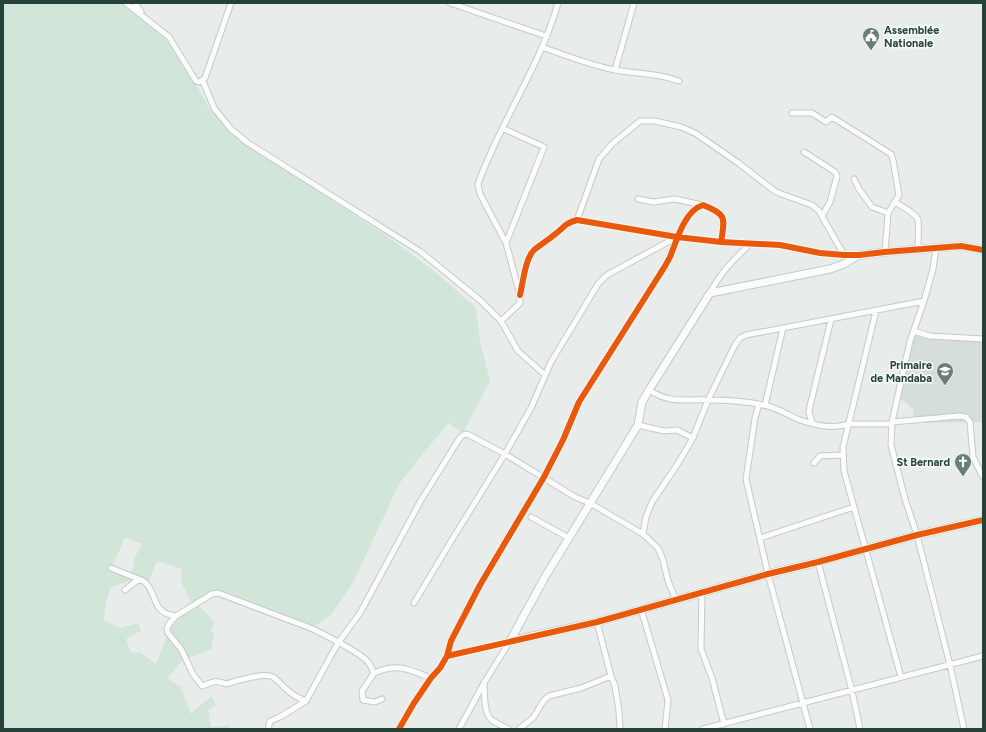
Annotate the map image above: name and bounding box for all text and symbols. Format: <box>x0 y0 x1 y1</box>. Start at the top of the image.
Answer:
place label: Assemblée Nationale <box>884 24 939 50</box>
public building icon: Assemblée Nationale <box>861 26 881 51</box>
place label: Primaire de Mandaba <box>870 359 932 385</box>
school or university icon: Primaire de Mandaba <box>935 361 955 386</box>
church icon: St Bernard <box>953 452 973 477</box>
place label: St Bernard <box>896 456 950 469</box>

